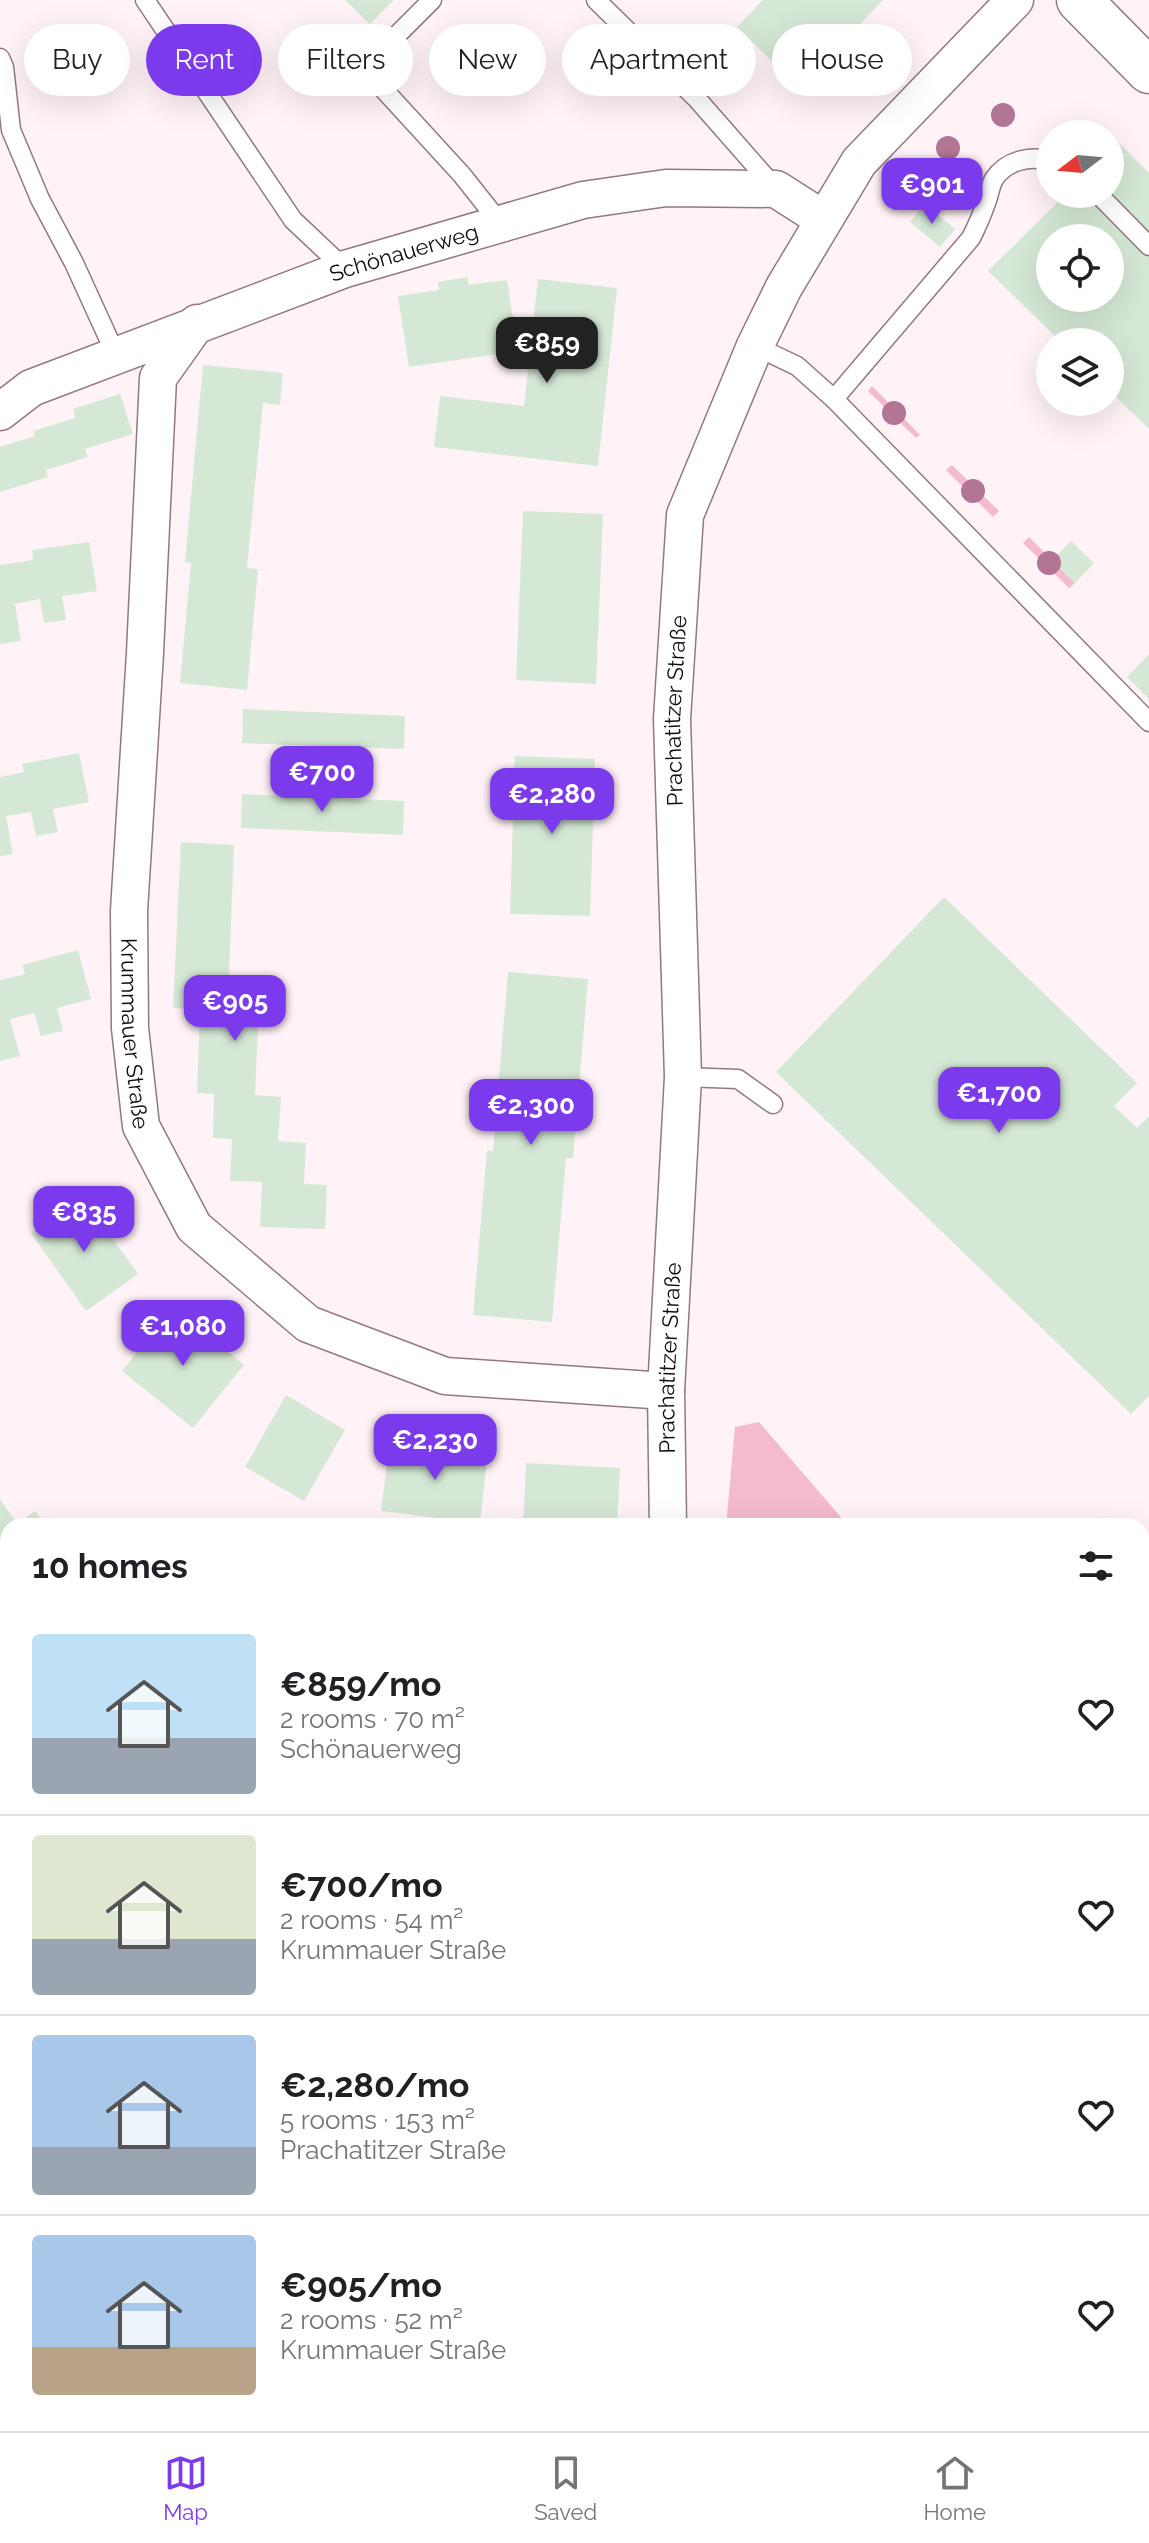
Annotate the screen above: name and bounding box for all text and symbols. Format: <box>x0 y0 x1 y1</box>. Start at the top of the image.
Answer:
chip: Buy <box>24 24 130 96</box>
chip: Rent <box>146 24 262 96</box>
chip: Filters <box>278 24 413 96</box>
chip: New <box>429 24 546 96</box>
chip: Apartment <box>562 24 756 96</box>
chip: House <box>772 24 912 96</box>
north arrow <box>1036 120 1124 208</box>
map controls <box>1036 120 1124 416</box>
pin: €901 <box>885 158 979 226</box>
text: €901 <box>900 169 964 199</box>
street label: Schönauerweg <box>325 218 481 287</box>
button: locate <box>1036 224 1124 312</box>
pin: €859 <box>500 317 594 385</box>
text: €859 <box>514 328 580 358</box>
button: layers <box>1036 328 1124 416</box>
street label: Prachatitzer Straße <box>659 614 692 807</box>
pin: €700 <box>275 746 369 814</box>
text: €700 <box>288 757 356 787</box>
pin: €2,280 <box>487 768 617 836</box>
text: €2,280 <box>508 779 596 809</box>
street label: Krummauer Straße <box>116 938 154 1130</box>
pin: €905 <box>188 975 282 1043</box>
text: €905 <box>202 986 268 1016</box>
pin: €1,700 <box>934 1067 1064 1135</box>
text: €1,700 <box>956 1078 1042 1108</box>
pin: €2,300 <box>466 1079 596 1147</box>
text: €2,300 <box>487 1090 575 1120</box>
pin: €835 <box>37 1186 131 1254</box>
text: €835 <box>51 1197 117 1227</box>
street label: Prachatitzer Straße <box>653 1262 686 1454</box>
pin: €1,080 <box>118 1300 248 1368</box>
text: €1,080 <box>139 1311 227 1341</box>
pin: €2,230 <box>370 1414 500 1482</box>
text: €2,230 <box>392 1425 478 1455</box>
icon: filters <box>1074 1544 1118 1588</box>
text: 10 homes <box>32 1546 188 1586</box>
text: €859/mo <box>280 1664 441 1704</box>
icon: home <box>96 1666 192 1762</box>
icon: heart <box>1074 1692 1118 1736</box>
text: 2 rooms · 70 m² <box>280 1704 465 1734</box>
text: Schönauerweg <box>280 1734 462 1764</box>
text: €700/mo <box>280 1865 442 1905</box>
icon: home <box>96 1867 192 1963</box>
icon: heart <box>1074 1893 1118 1937</box>
text: 2 rooms · 54 m² <box>280 1905 463 1935</box>
text: Krummauer Straße <box>280 1935 506 1965</box>
text: €2,280/mo <box>280 2065 469 2105</box>
icon: home <box>96 2067 192 2163</box>
icon: heart <box>1074 2093 1118 2137</box>
text: 5 rooms · 153 m² <box>280 2105 475 2135</box>
text: Prachatitzer Straße <box>280 2135 506 2165</box>
text: €905/mo <box>280 2265 442 2305</box>
icon: home <box>96 2267 192 2363</box>
icon: heart <box>1074 2293 1118 2337</box>
text: 2 rooms · 52 m² <box>280 2305 463 2335</box>
text: Krummauer Straße <box>280 2335 506 2365</box>
tab: Map <box>163 2451 208 2525</box>
tab: Saved <box>534 2451 597 2525</box>
tab: Home <box>924 2451 986 2525</box>

